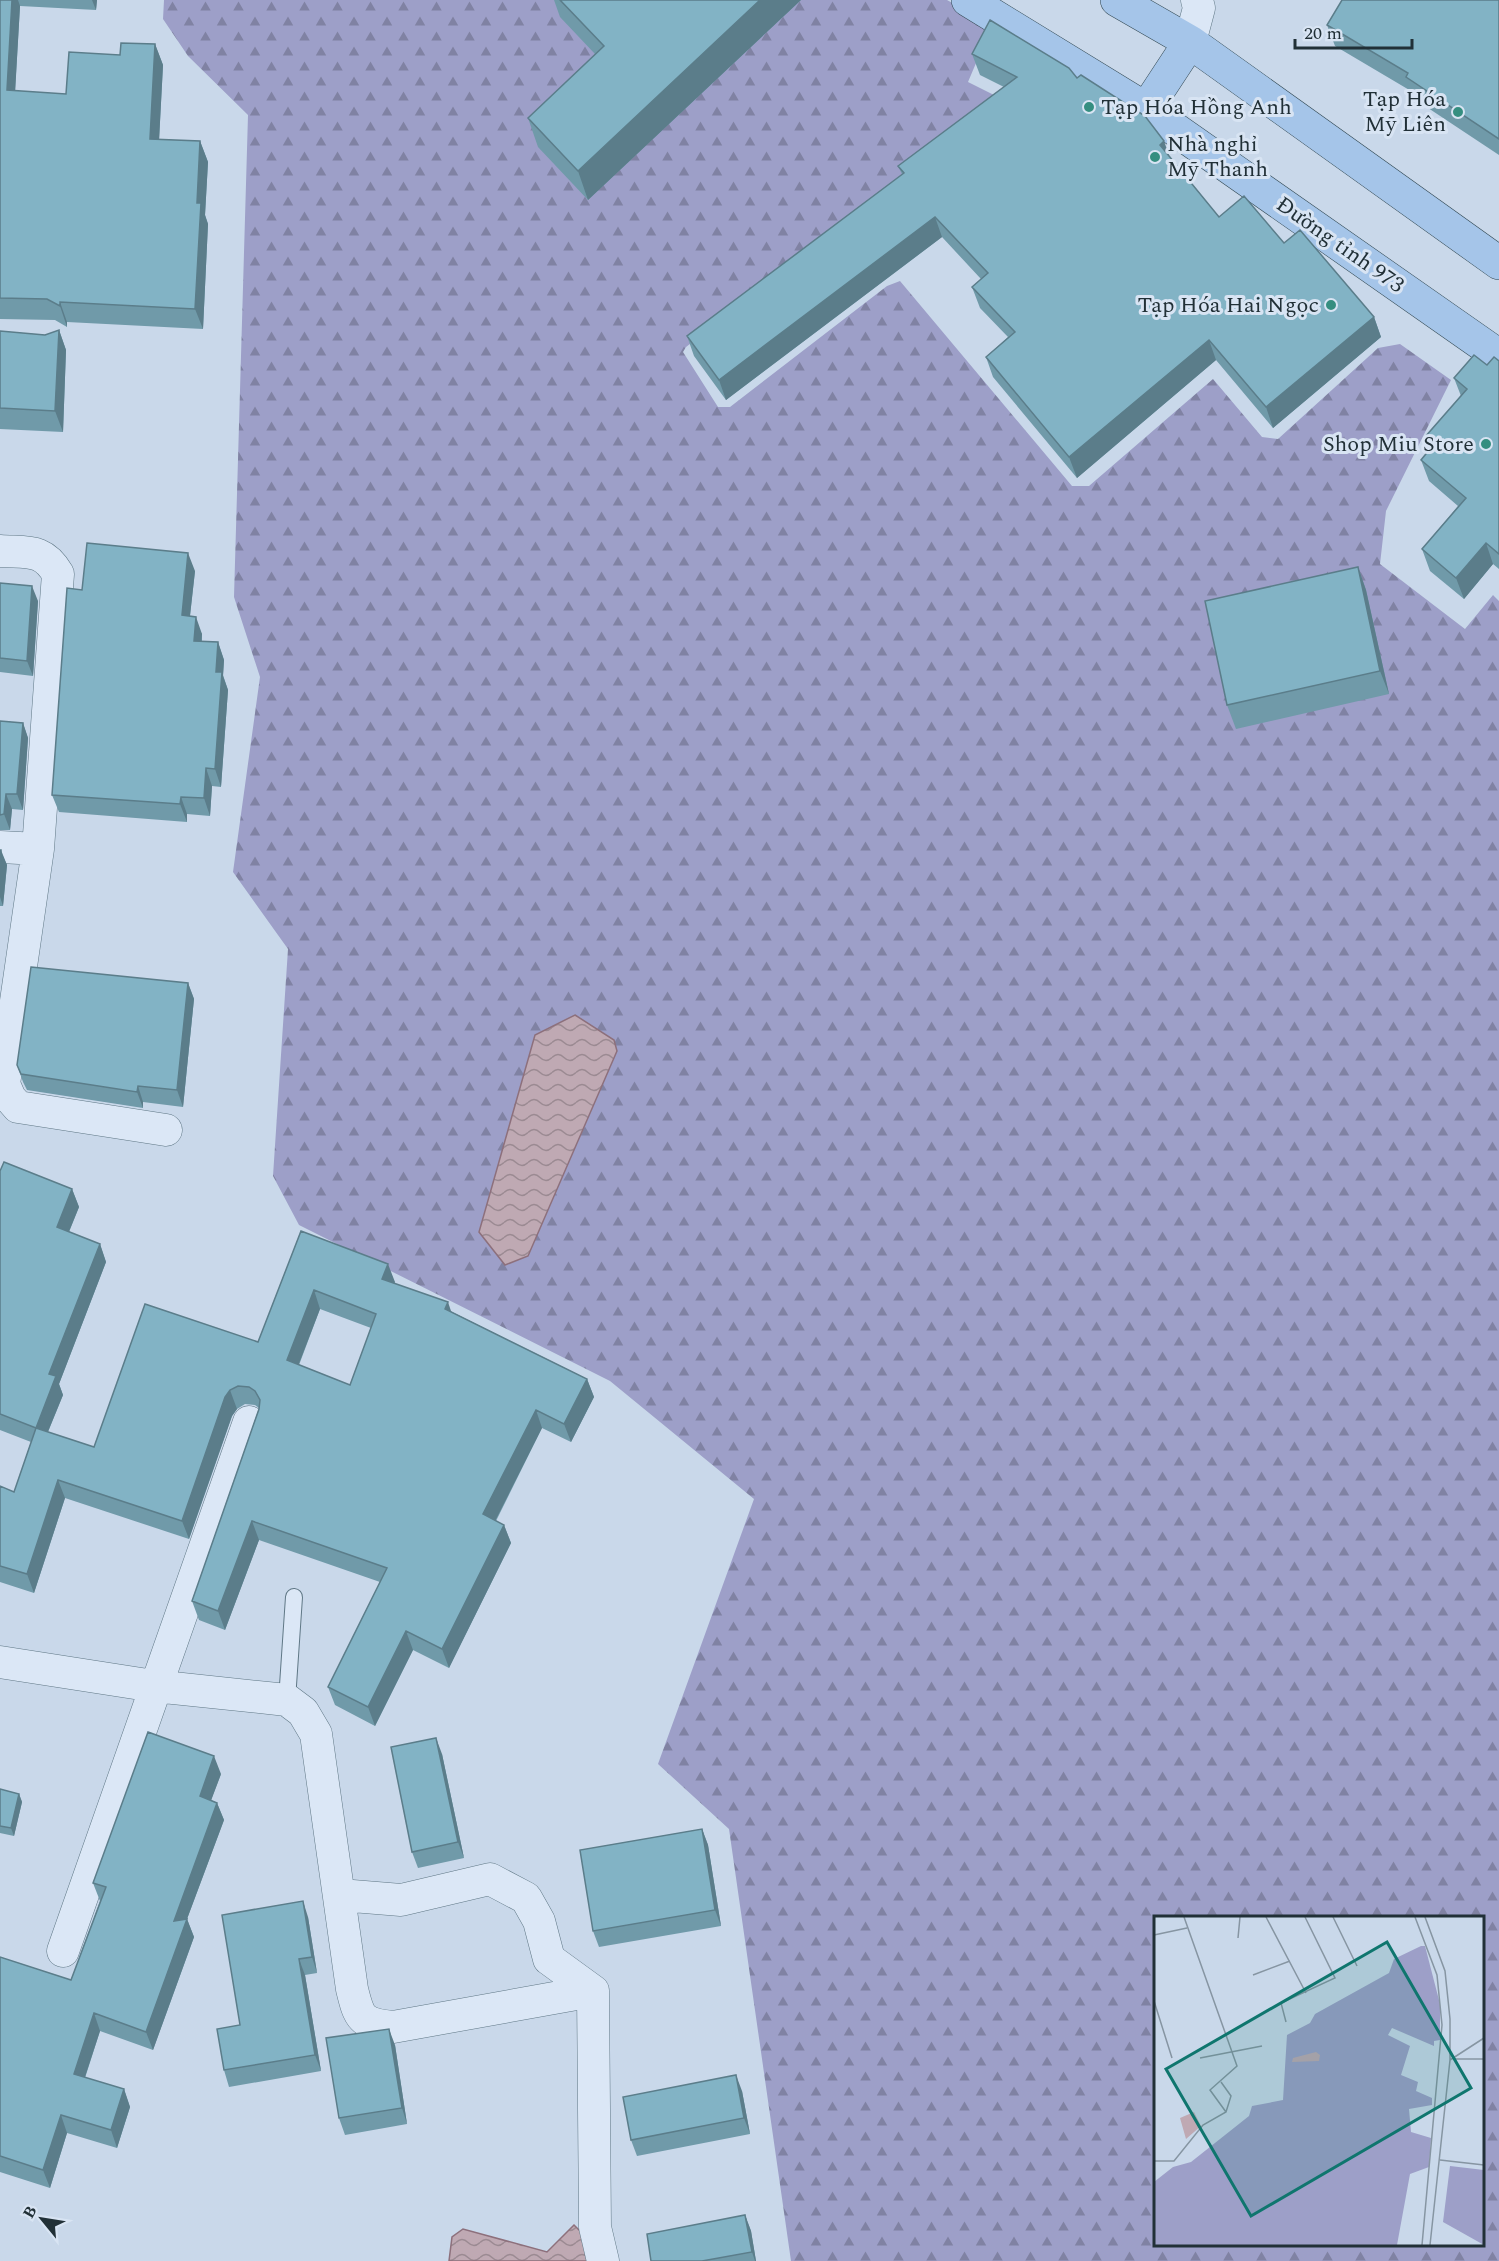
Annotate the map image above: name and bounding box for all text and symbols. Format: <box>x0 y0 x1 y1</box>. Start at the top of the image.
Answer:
scale bar <box>1295 12 1412 50</box>
text: 20 m <box>1304 20 1342 47</box>
place label: Tạp Hóa Mỹ Liên <box>1363 83 1446 141</box>
place label: Tạp Hóa Hồng Anh <box>1101 91 1292 124</box>
marker: Tạp Hóa Hồng Anh <box>1082 100 1096 114</box>
marker: Tạp Hóa Mỹ Liên <box>1451 105 1465 119</box>
place label: Nhà nghỉ Mỹ Thanh <box>1167 128 1268 186</box>
marker: Nhà nghỉ Mỹ Thanh <box>1148 150 1162 164</box>
street label: Đường tỉnh 973 <box>1269 188 1411 302</box>
place label: Tạp Hóa Hai Ngọc <box>1137 289 1319 322</box>
marker: Tạp Hóa Hai Ngọc <box>1324 298 1338 312</box>
place label: Shop Miu Store <box>1323 428 1474 461</box>
marker: Shop Miu Store <box>1479 437 1493 451</box>
inset map <box>1154 1916 1484 2246</box>
north arrow <box>12 2189 72 2249</box>
text: B <box>17 2201 43 2223</box>

